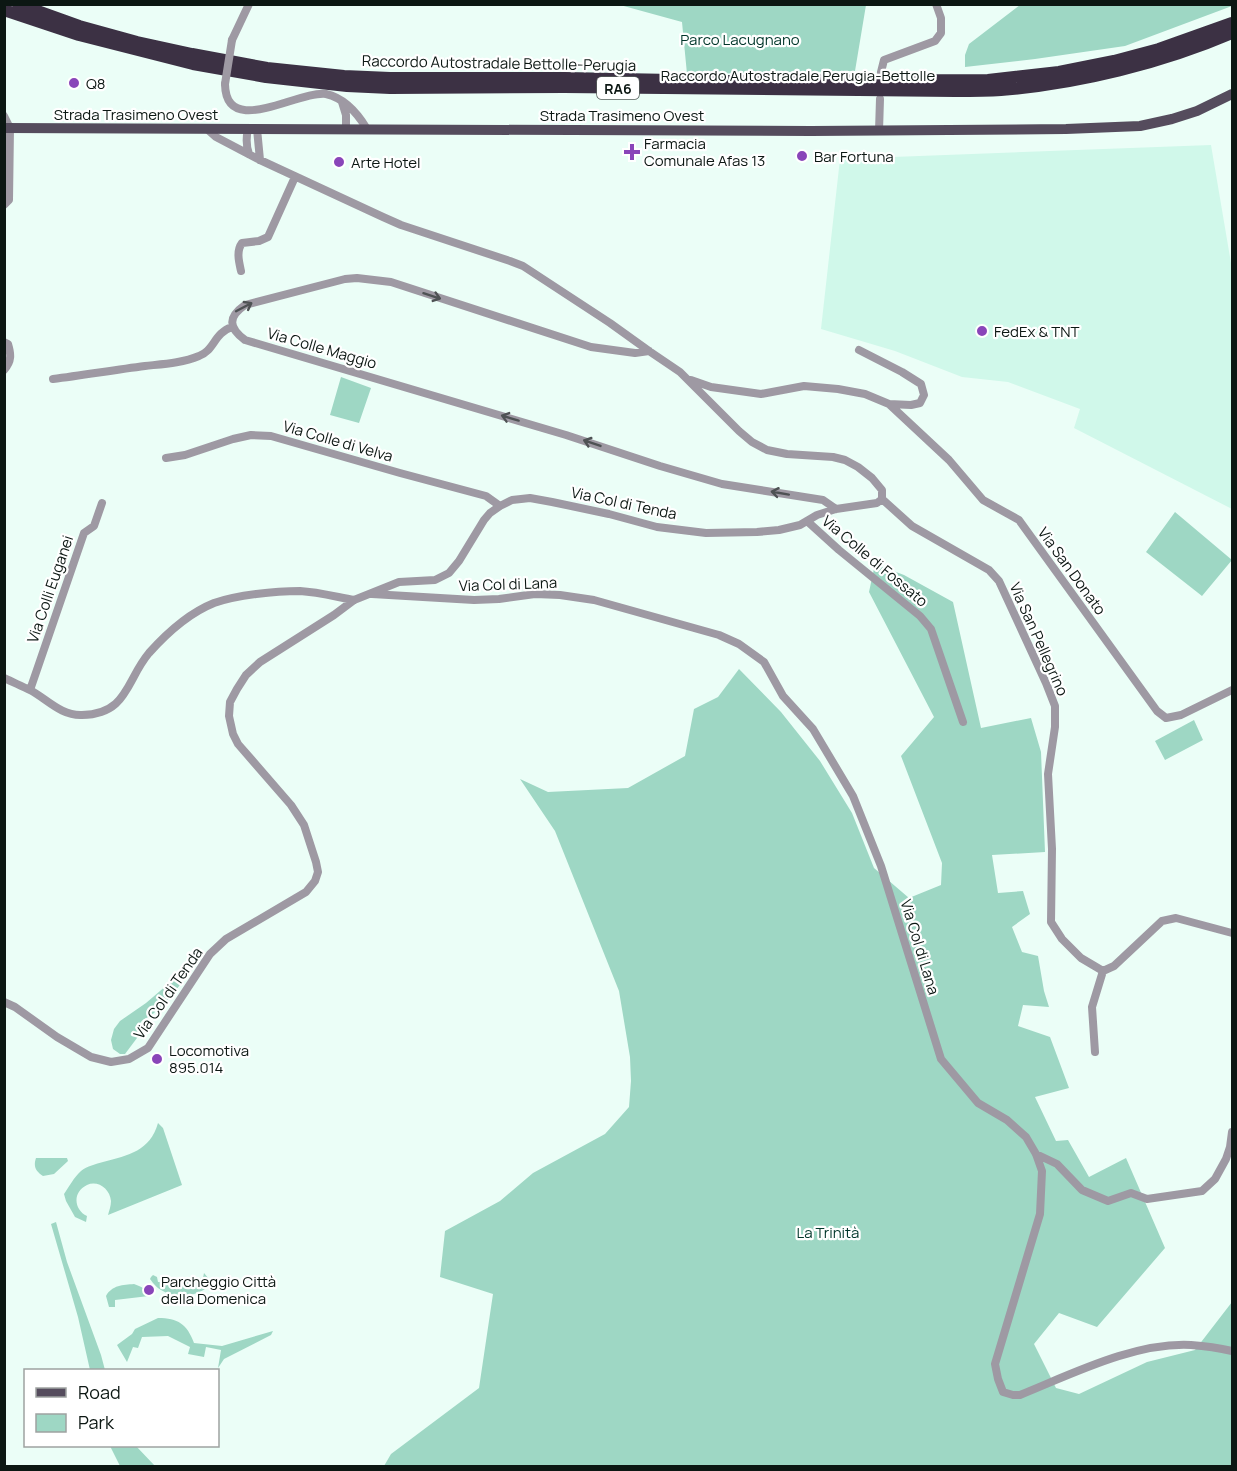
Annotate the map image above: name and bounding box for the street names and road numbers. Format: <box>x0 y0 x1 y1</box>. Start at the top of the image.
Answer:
street label: Raccordo Autostradale Bettolle-Perugia <box>362 50 636 76</box>
street label: Raccordo Autostradale Perugia-Bettolle <box>661 65 935 86</box>
road number: RA6 <box>597 77 639 99</box>
street label: Strada Trasimeno Ovest <box>54 104 218 125</box>
street label: Strada Trasimeno Ovest <box>540 105 704 126</box>
street label: Via Colle Maggio <box>265 322 379 374</box>
street label: Via Colle di Velva <box>281 415 395 467</box>
street label: Via Col di Tenda <box>569 482 679 524</box>
street label: Via Colle di Fossato <box>818 510 932 612</box>
street label: Via San Donato <box>1033 523 1111 619</box>
street label: Via Colli Euganei <box>22 532 78 646</box>
street label: Via Col di Lana <box>458 572 558 596</box>
street label: Via San Pellegrino <box>1005 579 1073 699</box>
street label: Via Col di Lana <box>896 897 944 997</box>
street label: Via Col di Tenda <box>129 943 207 1043</box>

